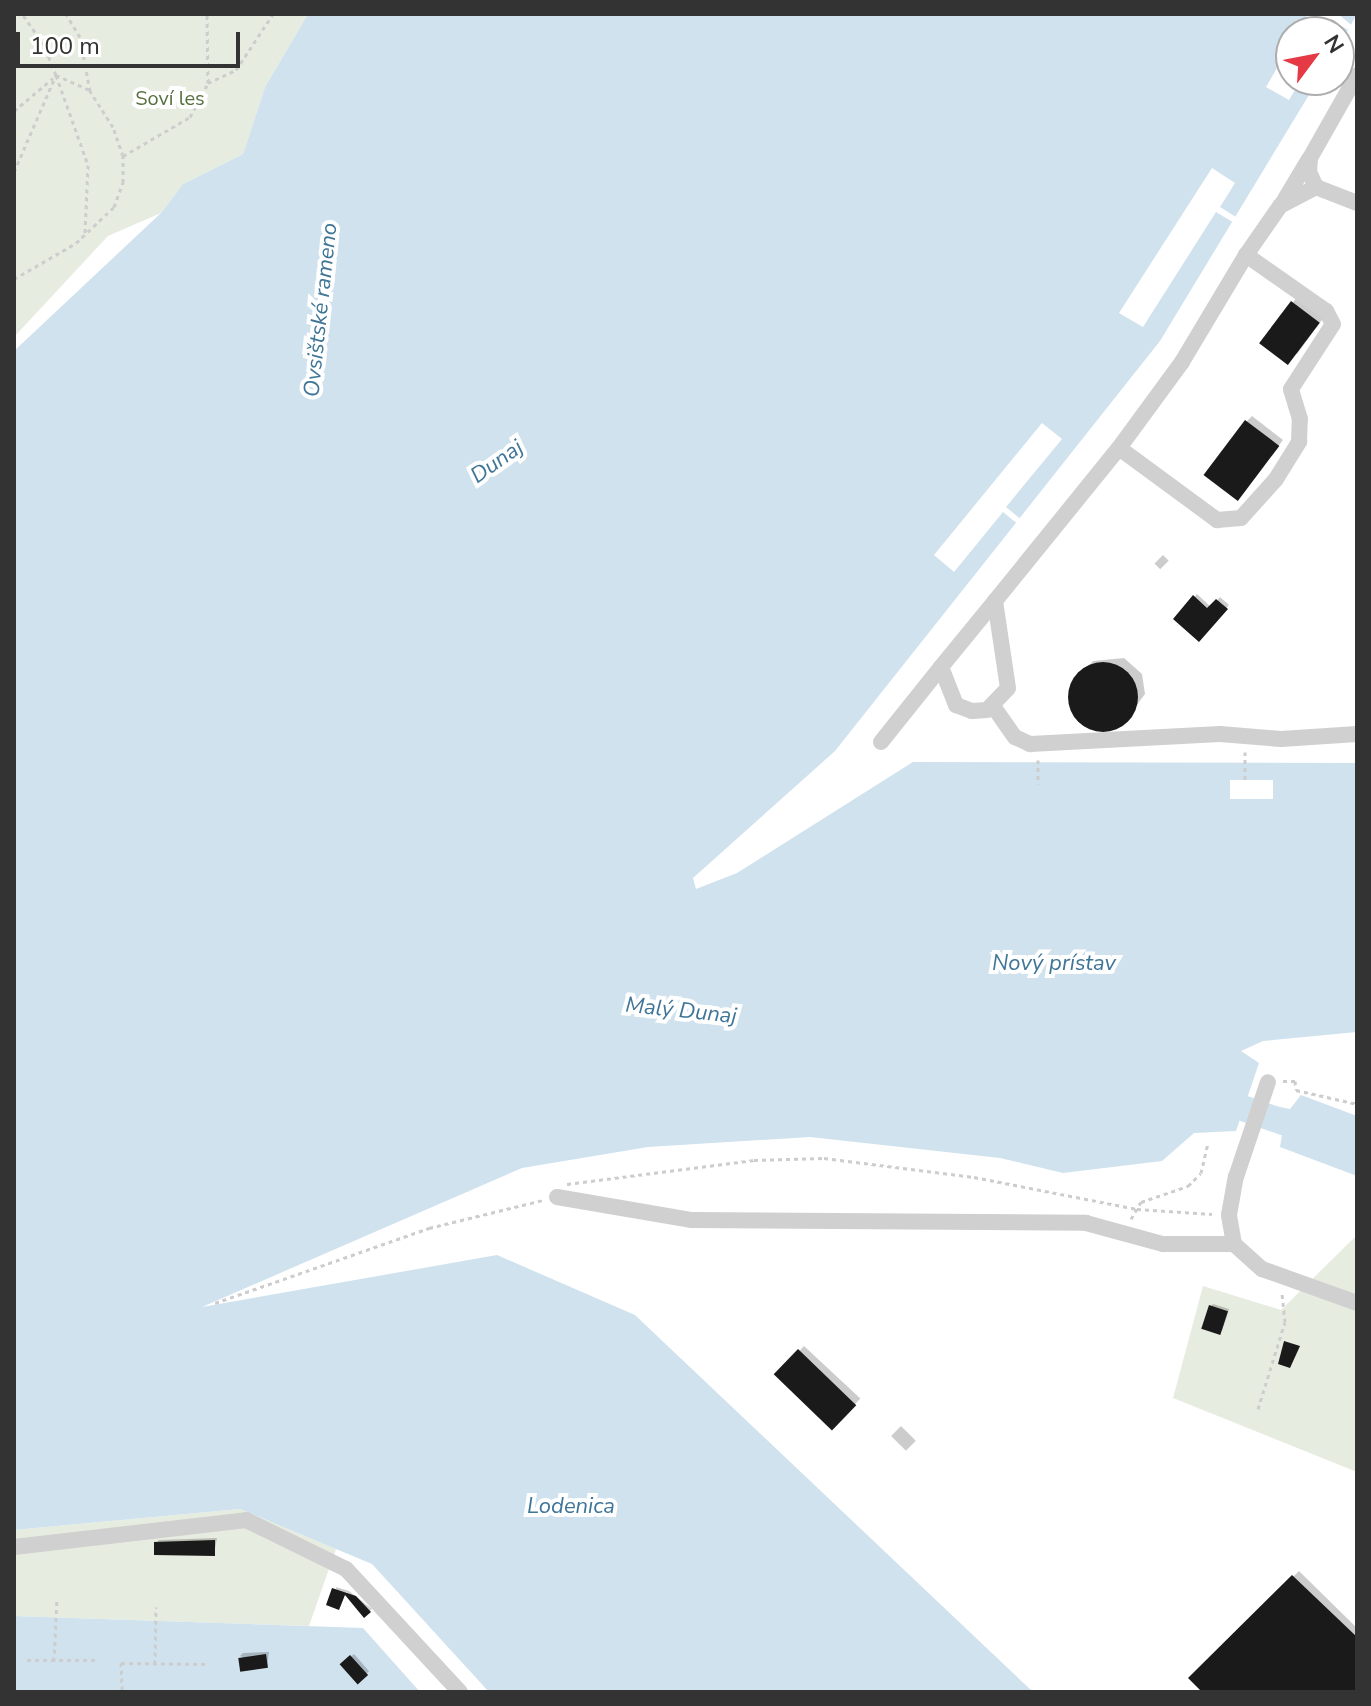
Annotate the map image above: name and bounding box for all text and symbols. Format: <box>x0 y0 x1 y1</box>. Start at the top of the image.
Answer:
scale bar <box>20 16 244 66</box>
north arrow <box>1275 16 1355 96</box>
text: N <box>1317 29 1351 59</box>
text: 100 m <box>30 30 100 62</box>
park label: Soví les <box>135 86 205 110</box>
water label: Ovsištské rameno <box>299 222 343 398</box>
water label: Dunaj <box>466 435 528 489</box>
water label: Nový prístav <box>992 951 1116 977</box>
water label: Malý Dunaj <box>624 992 738 1030</box>
water label: Lodenica <box>527 1494 615 1520</box>

